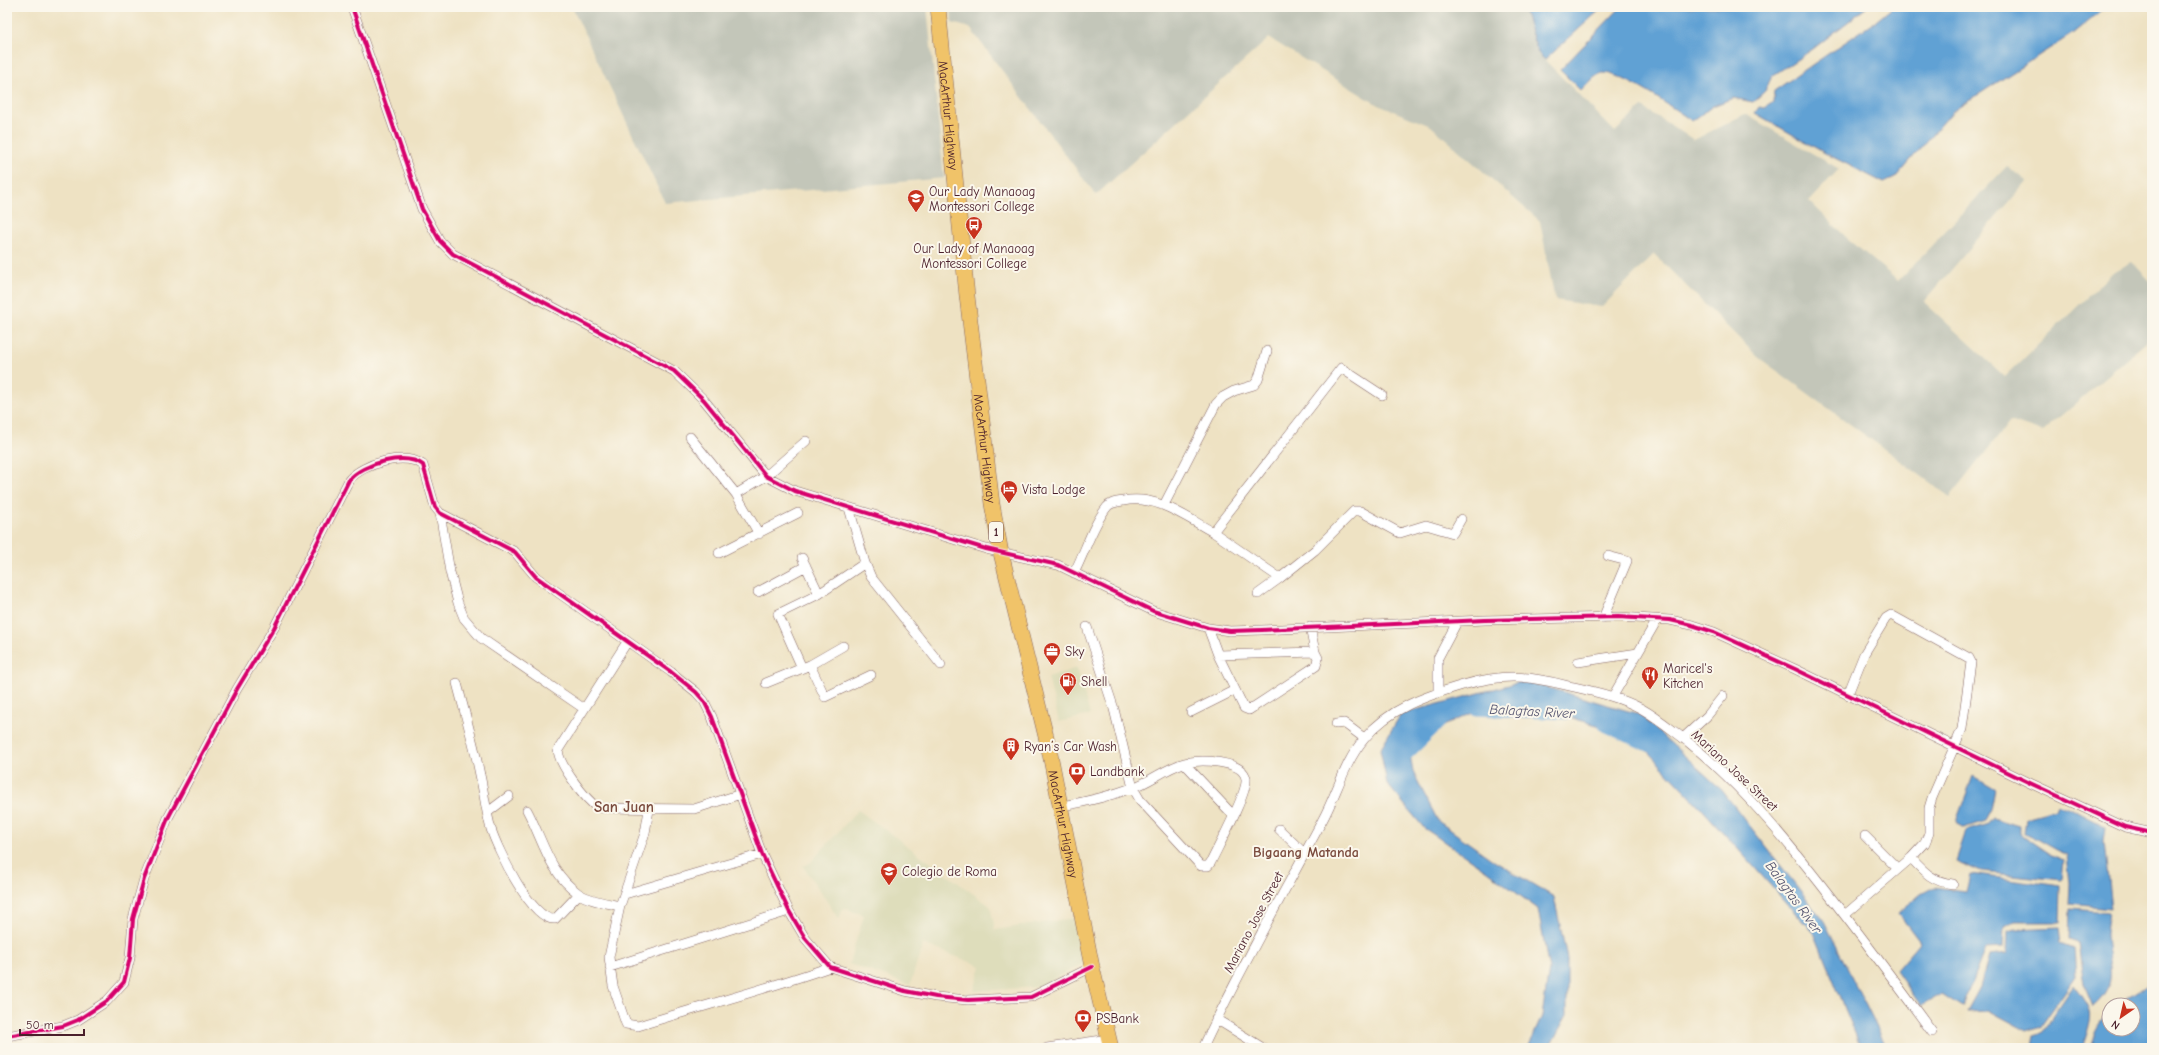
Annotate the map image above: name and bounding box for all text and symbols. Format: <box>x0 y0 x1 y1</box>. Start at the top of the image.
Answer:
street label: MacArthur Highway <box>935 60 961 171</box>
place label: Our Lady Manaoag Montessori College <box>929 184 1036 214</box>
school or university icon: Our Lady Manaoag Montessori College <box>906 188 926 213</box>
bus stop icon: Our Lady of Manaoag Montessori College <box>964 215 984 240</box>
place label: Our Lady of Manaoag Montessori College <box>913 241 1035 271</box>
street label: MacArthur Highway <box>971 393 999 504</box>
hotel icon: Vista Lodge <box>999 479 1019 504</box>
place label: Vista Lodge <box>1022 482 1086 497</box>
road number: 1 <box>989 522 1003 542</box>
office icon: Sky <box>1042 641 1062 666</box>
place label: Sky <box>1065 644 1084 659</box>
place label: Maricel's Kitchen <box>1663 661 1712 691</box>
restaurant icon: Maricel's Kitchen <box>1640 665 1660 690</box>
fuel station icon: Shell <box>1058 671 1078 696</box>
place label: Shell <box>1081 674 1107 689</box>
water label: Balagtas River <box>1489 701 1576 722</box>
street label: Mariano Jose Street <box>1688 727 1782 815</box>
building icon: Ryan’s Car Wash <box>1001 736 1021 761</box>
place label: Ryan’s Car Wash <box>1024 739 1117 754</box>
bank icon: Landbank <box>1067 761 1087 786</box>
place label: Landbank <box>1090 764 1145 779</box>
street label: MacArthur Highway <box>1045 769 1081 880</box>
district label: San Juan <box>594 798 654 816</box>
district label: Bigaang Matanda <box>1253 844 1359 861</box>
water label: Balagtas River <box>1762 858 1826 938</box>
school or university icon: Colegio de Roma <box>879 861 899 886</box>
place label: Colegio de Roma <box>902 864 997 879</box>
street label: Mariano Jose Street <box>1220 868 1287 975</box>
north arrow <box>2101 997 2141 1037</box>
bank icon: PSBank <box>1073 1008 1093 1033</box>
scale bar <box>20 1011 84 1037</box>
place label: PSBank <box>1096 1011 1139 1026</box>
text: N <box>2109 1017 2122 1032</box>
text: 50 m <box>26 1018 54 1032</box>

